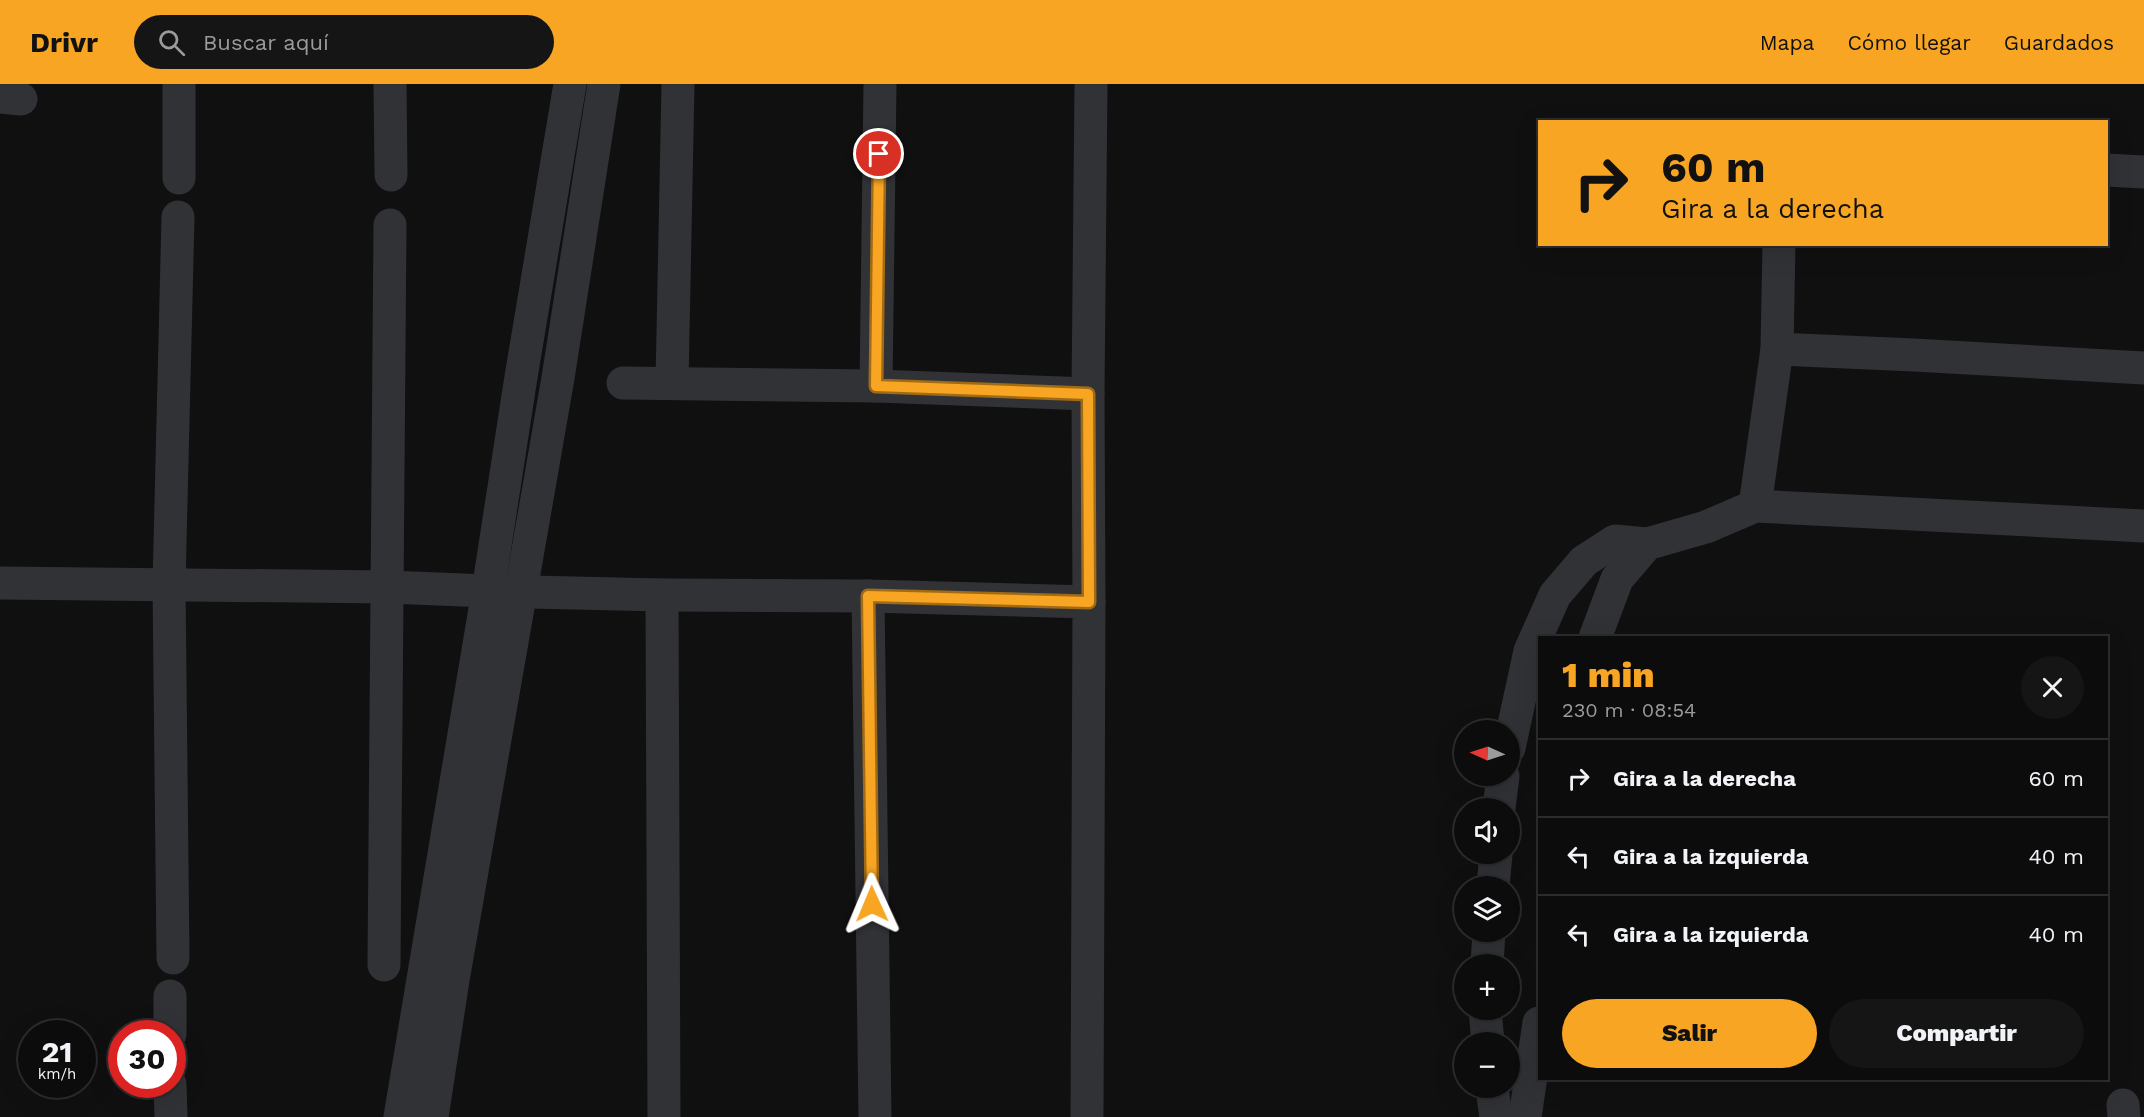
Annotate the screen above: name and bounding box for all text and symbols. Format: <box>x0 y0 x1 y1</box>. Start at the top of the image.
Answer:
search box <box>134 15 554 69</box>
text: Drivr <box>30 26 98 59</box>
icon: search <box>155 26 188 59</box>
text: Buscar aquí <box>203 30 329 55</box>
text: Mapa <box>1760 30 1814 55</box>
text: Cómo llegar <box>1847 30 1971 55</box>
text: Guardados <box>2004 30 2114 55</box>
pin <box>853 128 904 179</box>
icon: arrive <box>862 137 895 170</box>
text: 60 m <box>1661 143 1765 192</box>
icon: right <box>1562 144 1640 222</box>
text: Gira a la derecha <box>1661 193 1884 225</box>
text: 1 min <box>1562 654 1655 696</box>
button: close <box>2021 656 2084 719</box>
text: 230 m · 08:54 <box>1562 698 1696 722</box>
north arrow <box>1454 720 1520 786</box>
map controls <box>1454 720 1520 1098</box>
icon: right <box>1562 762 1595 795</box>
text: Gira a la derecha <box>1613 766 1796 791</box>
text: 60 m <box>2028 766 2084 791</box>
button: sound <box>1454 798 1520 864</box>
icon: left <box>1562 840 1595 873</box>
text: Gira a la izquierda <box>1613 844 1809 869</box>
text: 40 m <box>2028 844 2084 869</box>
position arrow <box>840 872 904 936</box>
button: layers <box>1454 876 1520 942</box>
icon: left <box>1562 918 1595 951</box>
text: Gira a la izquierda <box>1613 922 1809 947</box>
text: 40 m <box>2028 922 2084 947</box>
button: + <box>1454 954 1520 1020</box>
button: Salir <box>1562 999 1817 1068</box>
button: Compartir <box>1829 999 2084 1068</box>
speed limit sign: 30 <box>108 1020 186 1098</box>
button: − <box>1454 1032 1520 1098</box>
text: 21 <box>42 1034 72 1069</box>
text: km/h <box>38 1065 76 1083</box>

